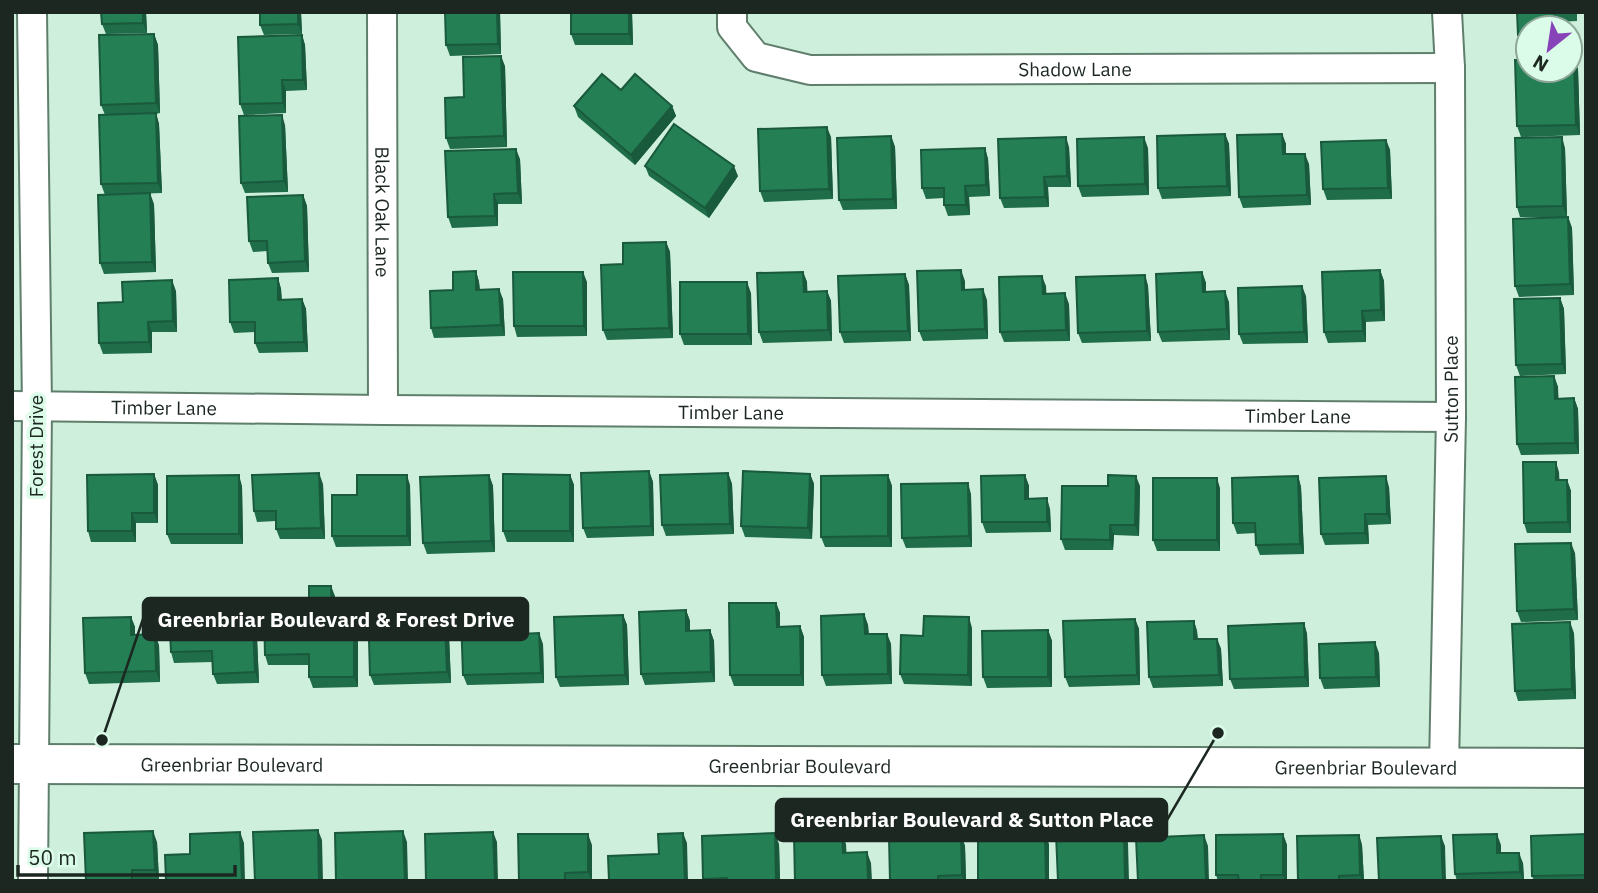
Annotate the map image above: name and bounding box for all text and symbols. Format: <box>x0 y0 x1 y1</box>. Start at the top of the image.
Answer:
north arrow <box>1514 14 1584 84</box>
text: N <box>1529 50 1552 78</box>
street label: Shadow Lane <box>1018 57 1132 81</box>
street label: Black Oak Lane <box>370 147 395 277</box>
street label: Sutton Place <box>1438 335 1463 443</box>
street label: Forest Drive <box>24 395 48 497</box>
street label: Timber Lane <box>111 395 217 420</box>
street label: Timber Lane <box>678 400 784 425</box>
street label: Timber Lane <box>1245 404 1351 428</box>
callout: Greenbriar Boulevard & Forest Drive <box>143 598 528 640</box>
text: Greenbriar Boulevard & Forest Drive <box>158 605 515 633</box>
street label: Greenbriar Boulevard <box>141 752 323 777</box>
street label: Greenbriar Boulevard <box>709 754 891 778</box>
street label: Greenbriar Boulevard <box>1275 755 1457 780</box>
callout: Greenbriar Boulevard & Sutton Place <box>776 799 1167 841</box>
text: Greenbriar Boulevard & Sutton Place <box>790 805 1154 833</box>
scale bar <box>18 834 234 878</box>
text: 50 m <box>28 843 77 871</box>

